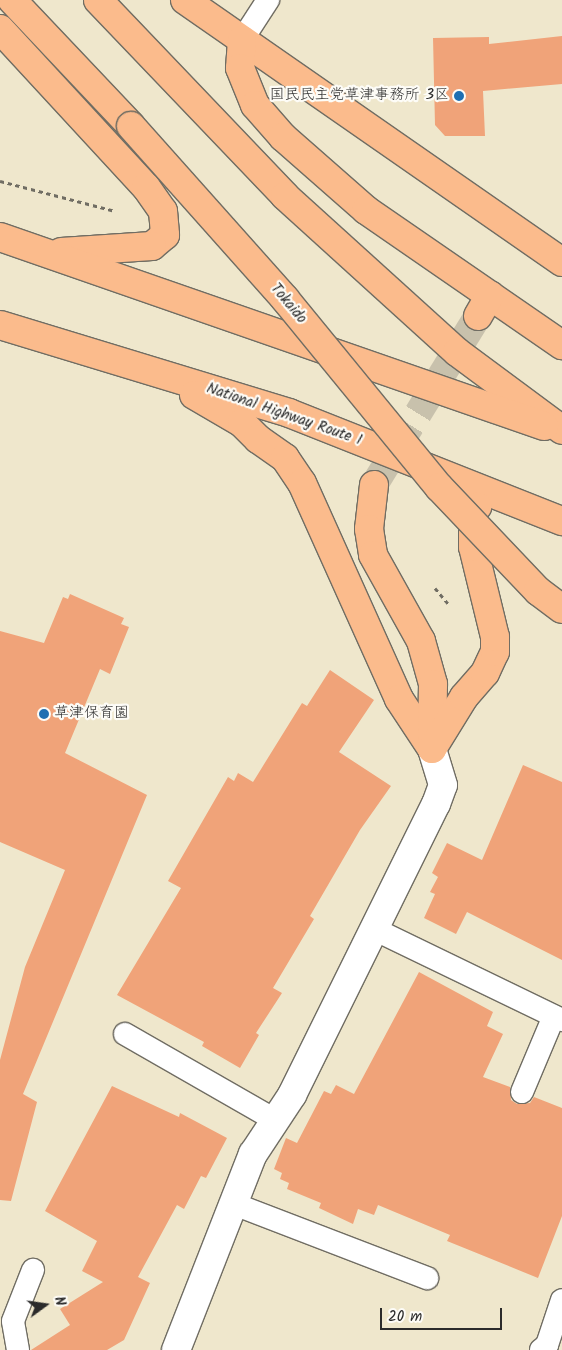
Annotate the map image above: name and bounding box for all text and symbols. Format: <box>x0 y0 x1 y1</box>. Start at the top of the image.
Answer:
place label: 国民民主党草津事務所 3区 <box>269 87 449 105</box>
marker: 国民民主党草津事務所 3区 <box>453 90 465 102</box>
street label: Tokaido <box>266 280 310 328</box>
street label: National Highway Route 1 <box>204 380 364 450</box>
place label: 草津保育園 <box>54 705 129 723</box>
marker: 草津保育園 <box>38 708 50 720</box>
north arrow <box>20 1280 70 1330</box>
text: N <box>48 1294 71 1308</box>
scale bar <box>382 1298 504 1330</box>
text: 20 m <box>388 1305 422 1329</box>

